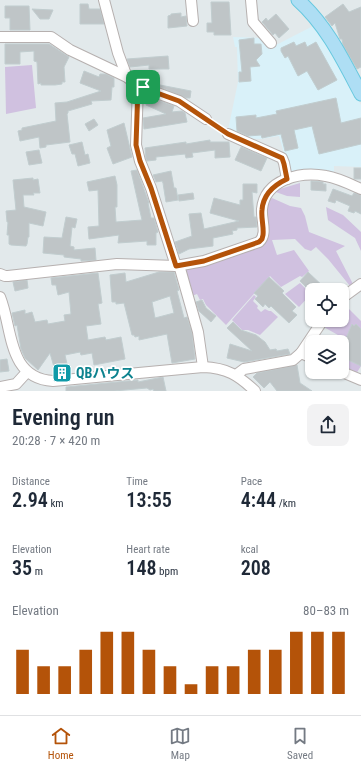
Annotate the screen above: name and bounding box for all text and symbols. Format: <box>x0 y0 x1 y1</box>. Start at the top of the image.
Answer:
pin <box>126 70 160 104</box>
icon: arrive <box>132 76 154 98</box>
map controls <box>305 283 349 379</box>
button: locate <box>305 283 349 327</box>
button: layers <box>305 335 349 379</box>
building icon: QBハウス <box>51 362 73 384</box>
place label: QBハウス <box>76 365 134 381</box>
button: share <box>307 404 349 446</box>
text: Evening run <box>12 405 114 430</box>
text: 20:28 · 7 × 420 m <box>12 433 100 448</box>
text: Distance <box>12 475 50 488</box>
text: Time <box>126 475 148 488</box>
text: Pace <box>241 475 262 488</box>
text: 2.94 <box>12 488 48 512</box>
text: 13:55 <box>126 488 172 512</box>
text: 4:44 <box>241 488 276 512</box>
text: km <box>48 497 64 510</box>
text: /km <box>276 497 296 510</box>
text: Elevation <box>12 543 52 556</box>
text: Heart rate <box>126 543 170 556</box>
text: kcal <box>241 543 258 556</box>
text: 35 <box>12 556 32 580</box>
text: 148 <box>126 556 157 580</box>
text: 208 <box>241 556 271 580</box>
text: m <box>32 565 43 578</box>
text: bpm <box>157 565 178 578</box>
text: Elevation <box>12 603 59 618</box>
text: 80–83 m <box>303 603 349 618</box>
tab: Home <box>48 725 74 762</box>
tab: Map <box>169 725 191 762</box>
tab: Saved <box>287 725 313 762</box>

